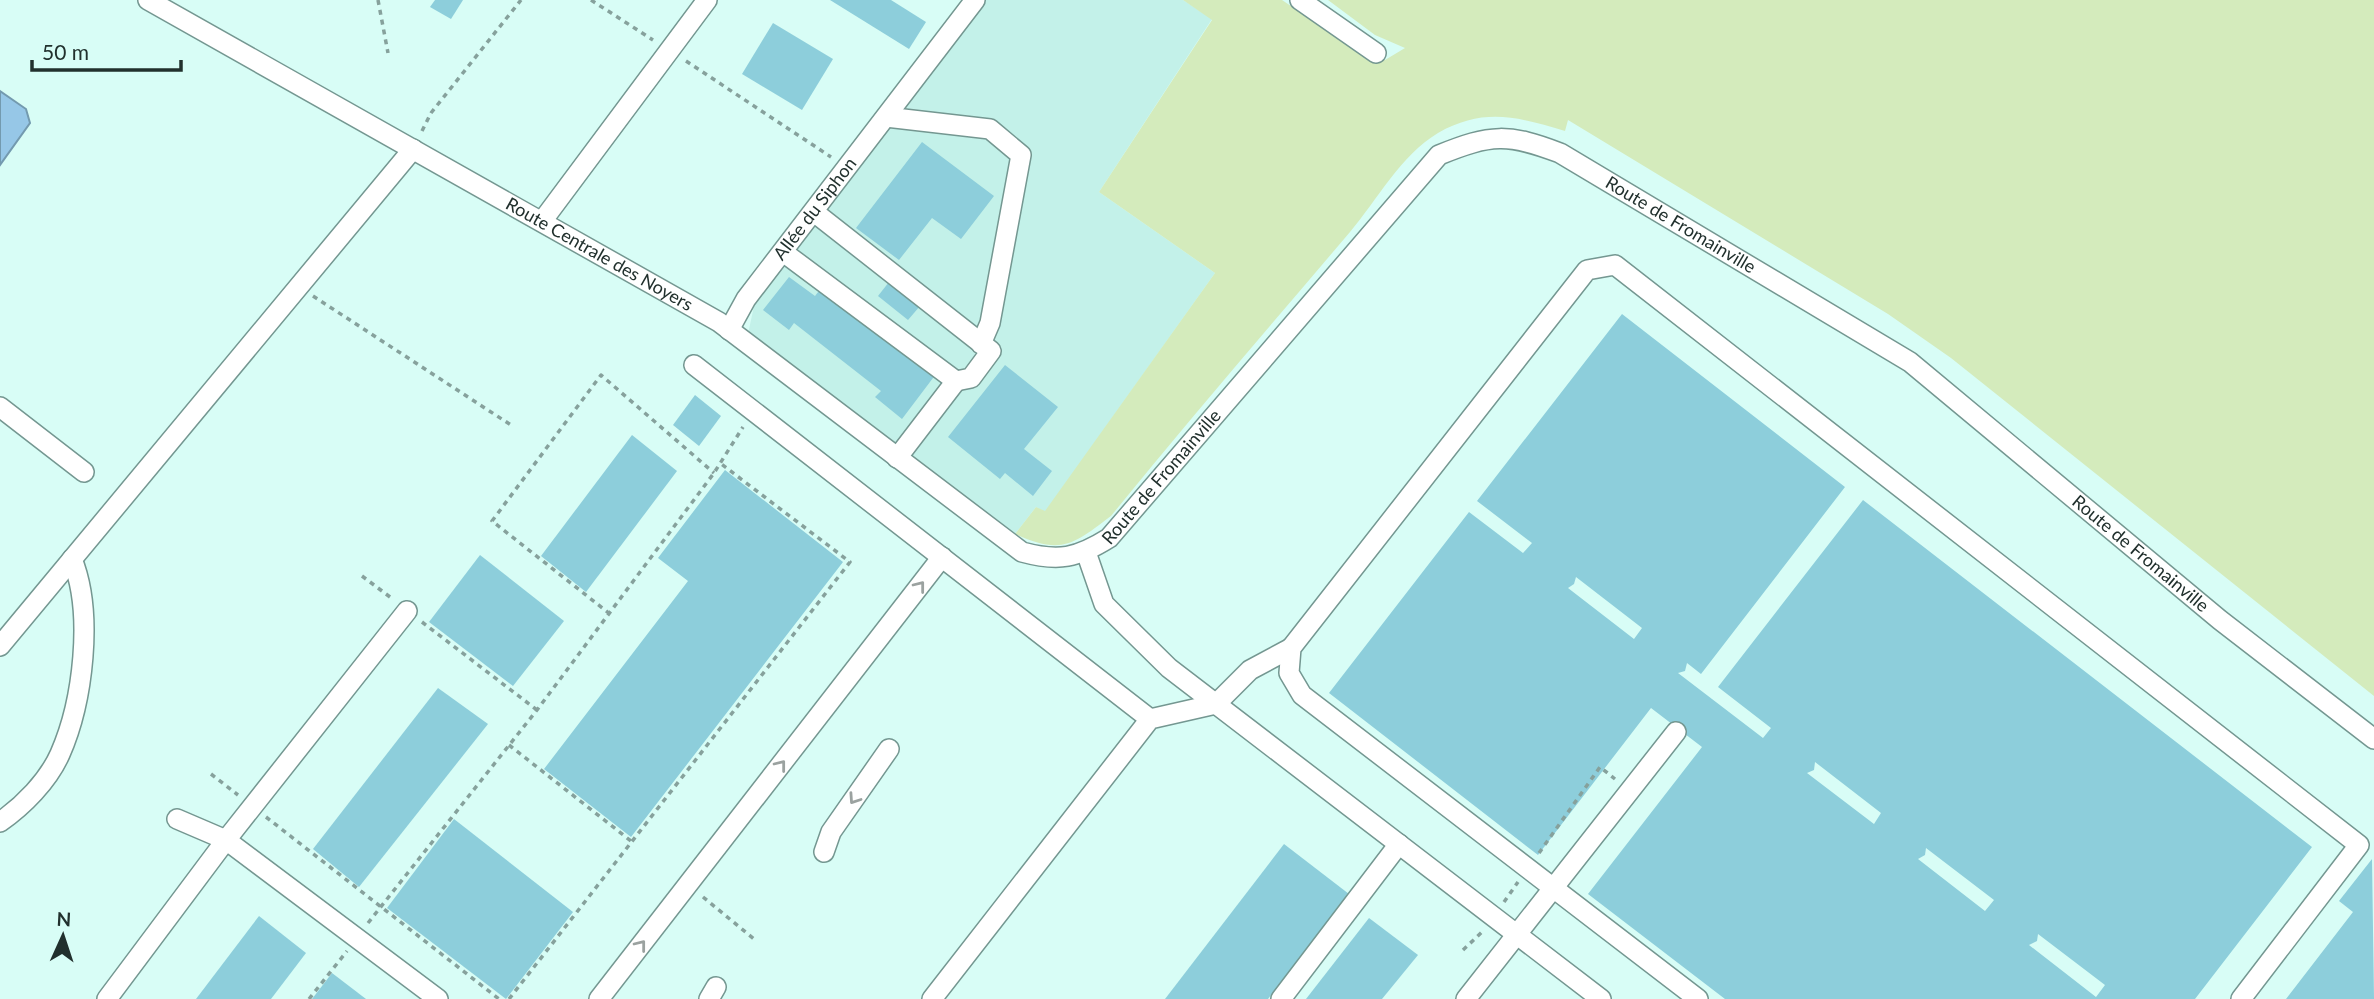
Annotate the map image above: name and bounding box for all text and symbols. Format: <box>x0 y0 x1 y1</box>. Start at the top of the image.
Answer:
scale bar <box>32 28 180 72</box>
text: 50 m <box>42 39 89 64</box>
street label: Allée du Siphon <box>768 152 861 264</box>
street label: Route de Fromainville <box>1602 171 1760 277</box>
street label: Route Centrale des Noyers <box>502 192 697 315</box>
street label: Route de Fromainville <box>1097 404 1225 548</box>
street label: Route de Fromainville <box>2068 490 2214 616</box>
one-way arrow <box>912 581 925 593</box>
one-way arrow <box>772 761 785 773</box>
one-way arrow <box>850 791 862 804</box>
north arrow <box>28 901 98 971</box>
text: N <box>56 907 72 930</box>
one-way arrow <box>633 940 646 953</box>

